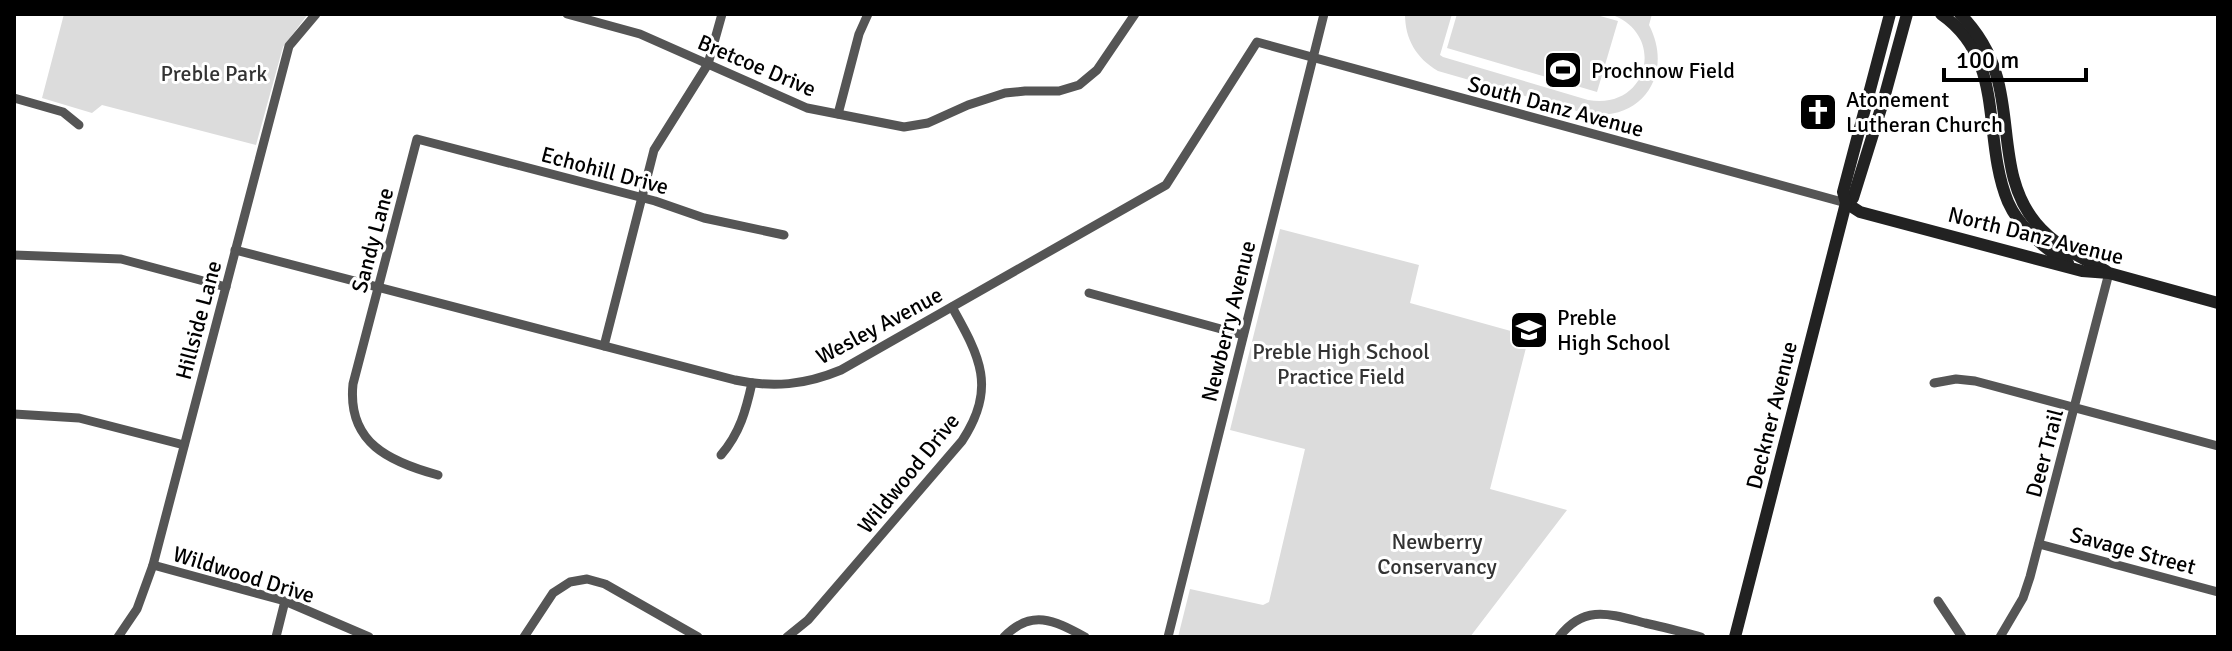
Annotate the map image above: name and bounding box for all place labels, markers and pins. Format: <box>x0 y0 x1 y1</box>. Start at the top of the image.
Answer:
sports icon: Prochnow Field <box>1542 49 1584 91</box>
place label: Prochnow Field <box>1591 57 1735 84</box>
place label: Atonement Lutheran Church <box>1846 86 2003 138</box>
church icon: Atonement Lutheran Church <box>1797 91 1839 133</box>
place label: Preble High School <box>1557 304 1670 356</box>
school or university icon: Preble High School <box>1508 309 1550 351</box>

